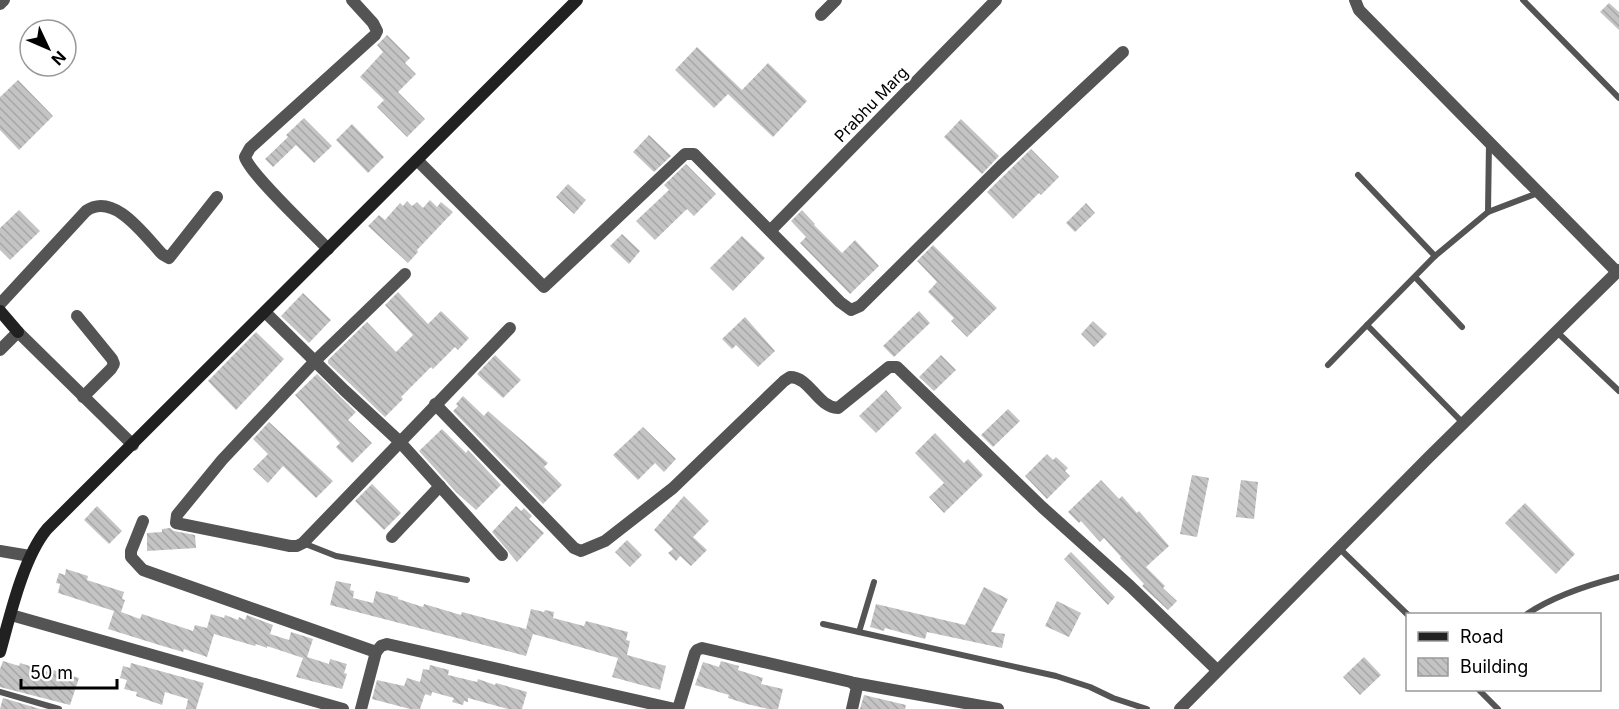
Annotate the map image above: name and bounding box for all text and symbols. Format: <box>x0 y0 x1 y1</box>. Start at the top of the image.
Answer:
north arrow <box>18 18 78 78</box>
text: N <box>47 47 70 70</box>
street label: Prabhu Marg <box>830 62 912 146</box>
legend <box>1406 613 1601 691</box>
text: Road <box>1460 626 1503 647</box>
scale bar <box>21 652 117 690</box>
text: Building <box>1460 656 1528 677</box>
text: 50 m <box>30 662 73 683</box>

